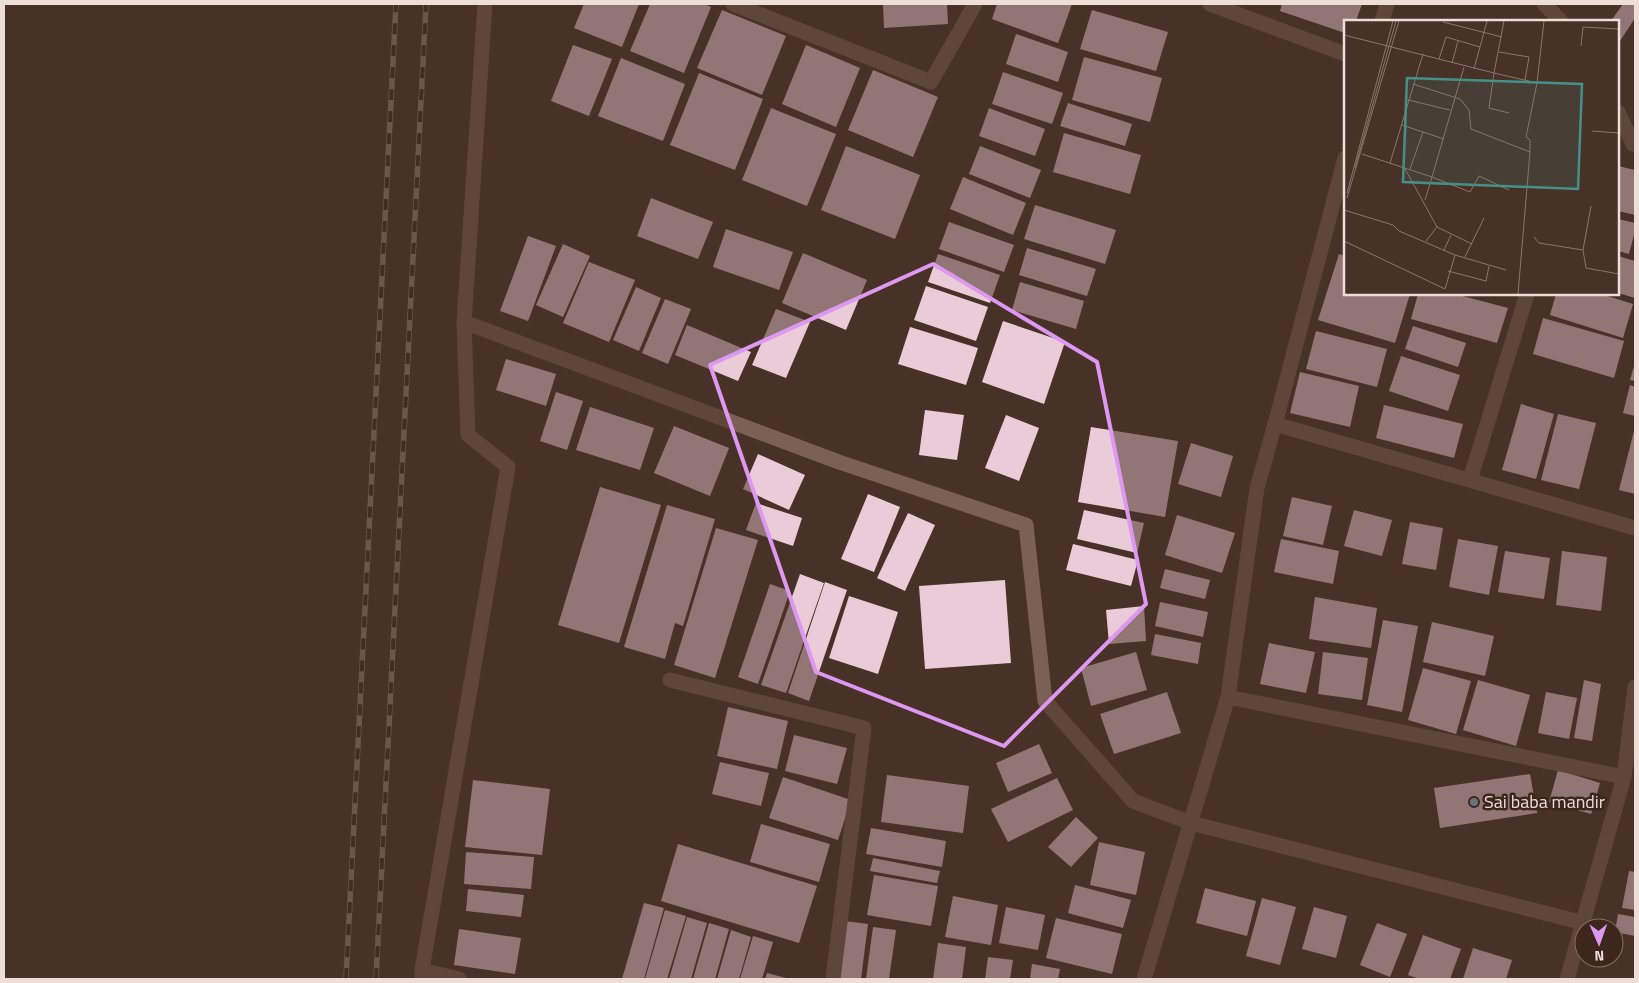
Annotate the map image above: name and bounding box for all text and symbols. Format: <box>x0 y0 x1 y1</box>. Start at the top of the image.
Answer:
inset map <box>1344 20 1619 295</box>
place label: Sai baba mandir <box>1484 788 1605 815</box>
marker: Sai baba mandir <box>1468 796 1480 808</box>
north arrow <box>1574 918 1624 968</box>
text: N <box>1594 946 1605 967</box>

